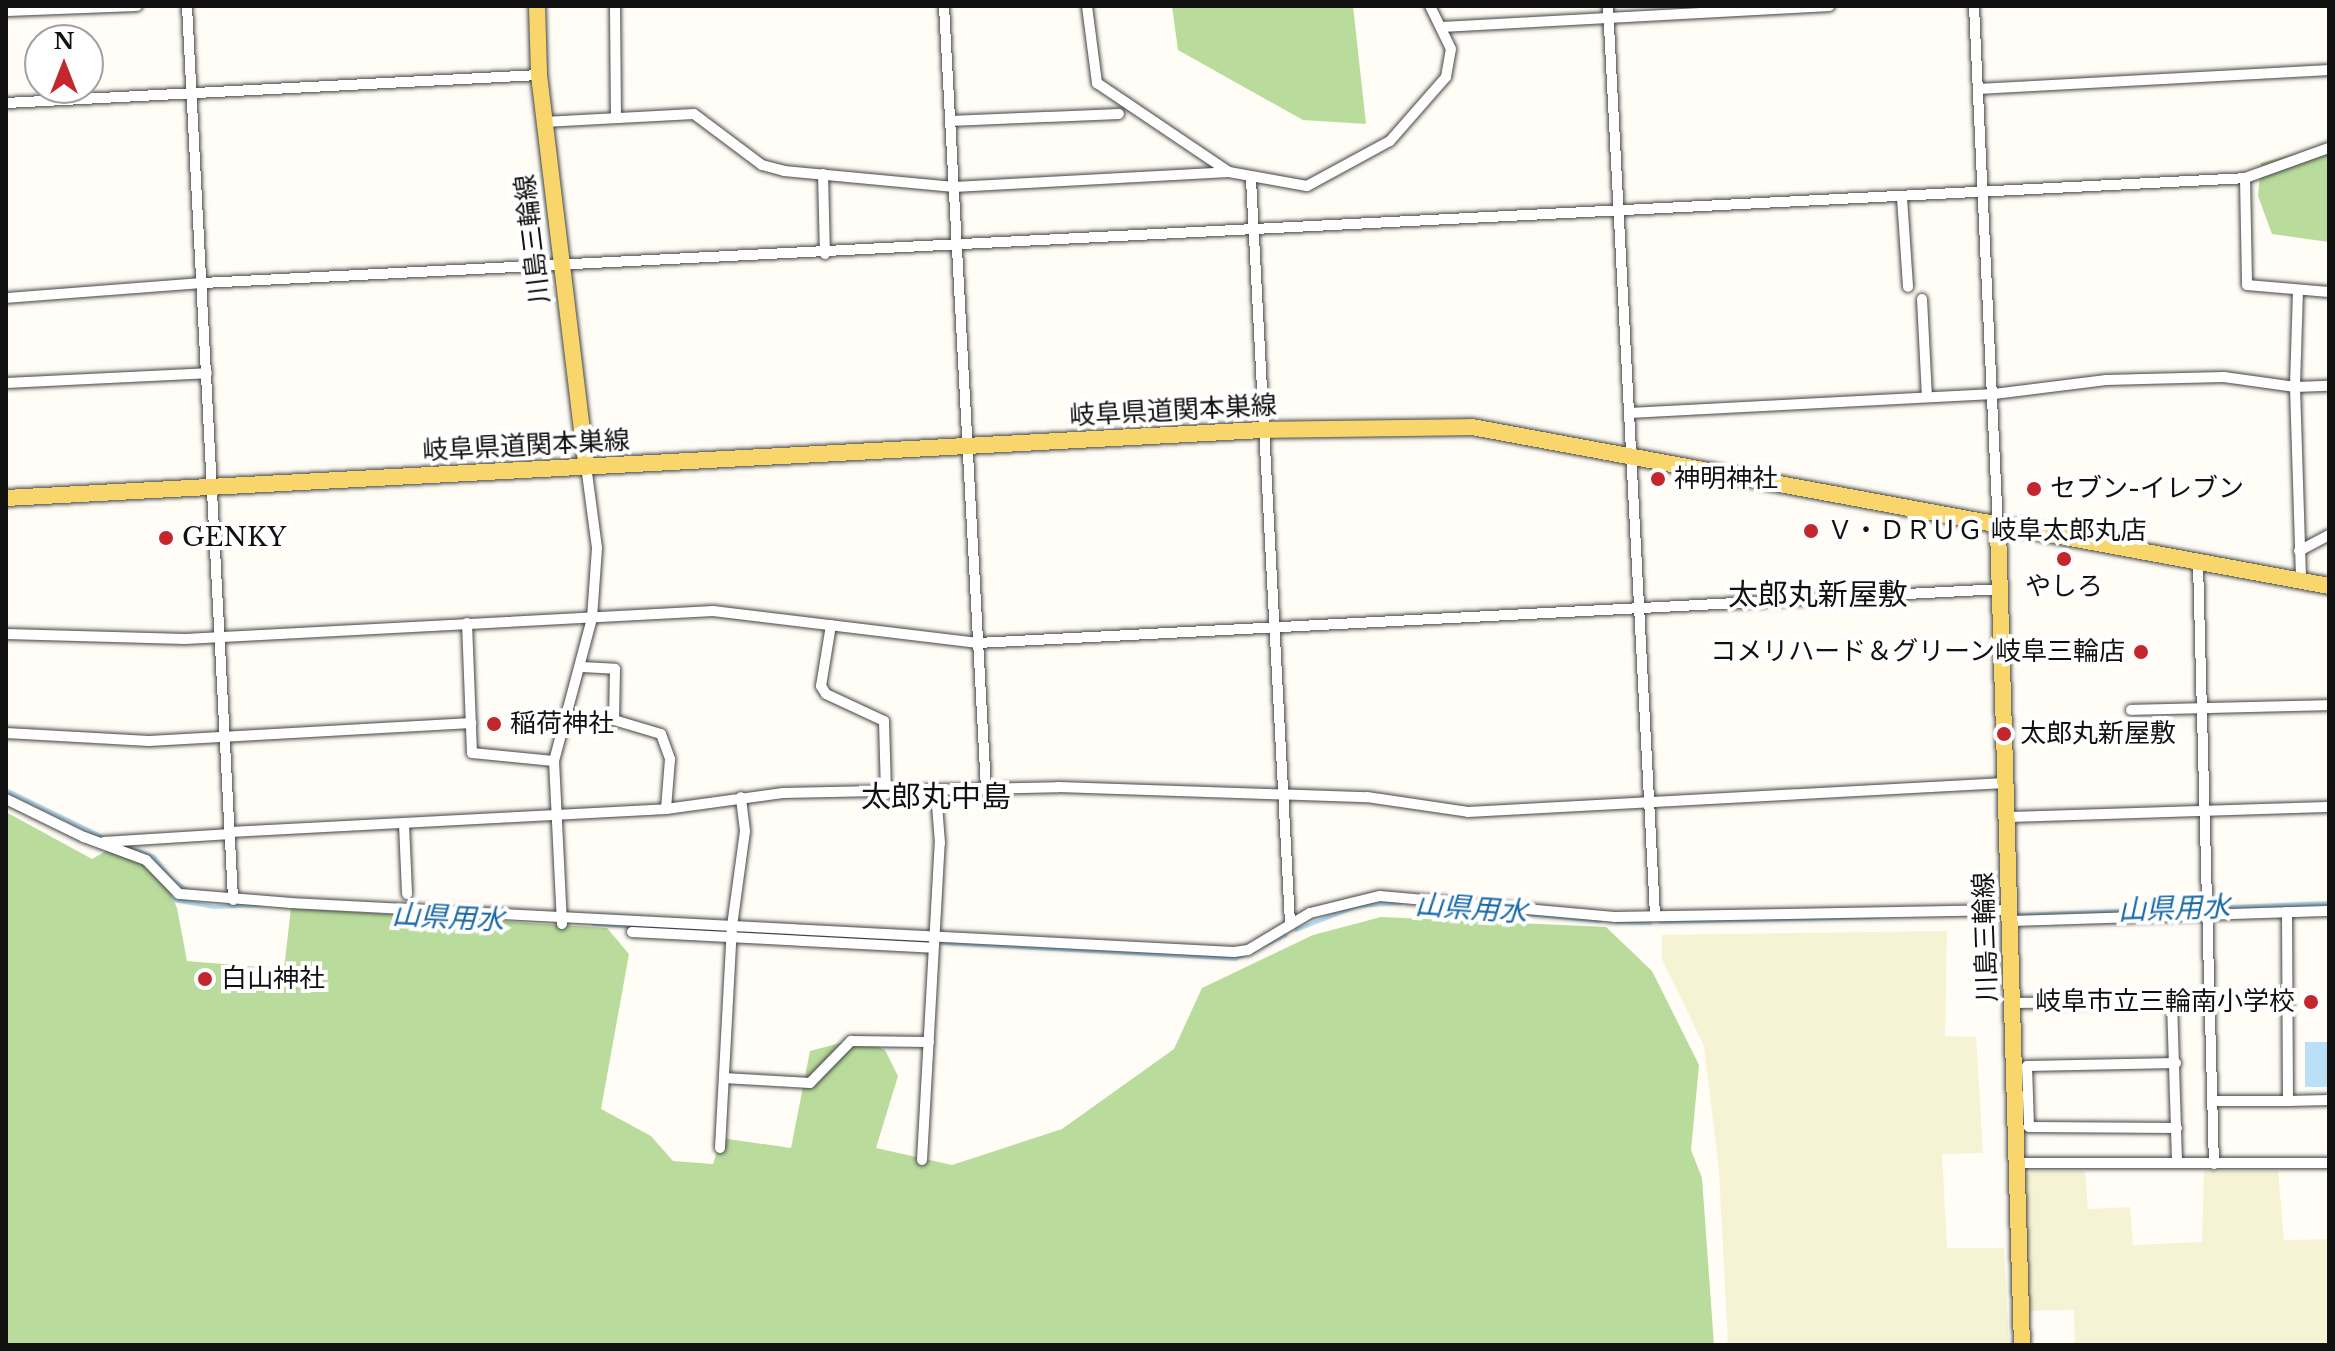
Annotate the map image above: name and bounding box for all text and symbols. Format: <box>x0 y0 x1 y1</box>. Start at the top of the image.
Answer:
north arrow <box>24 24 104 104</box>
text: N <box>54 28 74 55</box>
street label: 川島三輪線 <box>510 173 556 305</box>
street label: 岐阜県道関本巣線 <box>1068 390 1278 432</box>
street label: 岐阜県道関本巣線 <box>421 425 631 467</box>
place label: 神明神社 <box>1674 463 1778 495</box>
marker: 神明神社 <box>1649 470 1667 488</box>
place label: セブン-イレブン <box>2050 473 2244 505</box>
marker: セブン-イレブン <box>2025 480 2043 498</box>
place label: Ｖ・ＤＲＵＧ 岐阜太郎丸店 <box>1827 515 2146 547</box>
place label: GENKY <box>182 522 286 554</box>
marker: Ｖ・ＤＲＵＧ 岐阜太郎丸店 <box>1802 522 1820 540</box>
marker: GENKY <box>157 529 175 547</box>
marker: やしろ <box>2055 550 2073 568</box>
place label: やしろ <box>2025 571 2103 603</box>
district label: 太郎丸新屋敷 <box>1728 577 1908 613</box>
place label: コメリハード＆グリーン岐阜三輪店 <box>1709 636 2125 668</box>
marker: コメリハード＆グリーン岐阜三輪店 <box>2132 643 2150 661</box>
place label: 稲荷神社 <box>510 708 614 740</box>
marker: 稲荷神社 <box>485 715 503 733</box>
place label: 太郎丸新屋敷 <box>2020 718 2176 750</box>
marker: 太郎丸新屋敷 <box>1995 725 2013 743</box>
district label: 太郎丸中島 <box>861 779 1011 815</box>
street label: 川島三輪線 <box>1968 871 2004 1003</box>
water label: 山県用水 <box>1414 888 1528 930</box>
water label: 山県用水 <box>2117 890 2231 928</box>
water label: 山県用水 <box>391 898 505 938</box>
place label: 白山神社 <box>221 963 325 995</box>
marker: 白山神社 <box>196 970 214 988</box>
place label: 岐阜市立三輪南小学校 <box>2035 986 2295 1018</box>
marker: 岐阜市立三輪南小学校 <box>2302 993 2320 1011</box>

